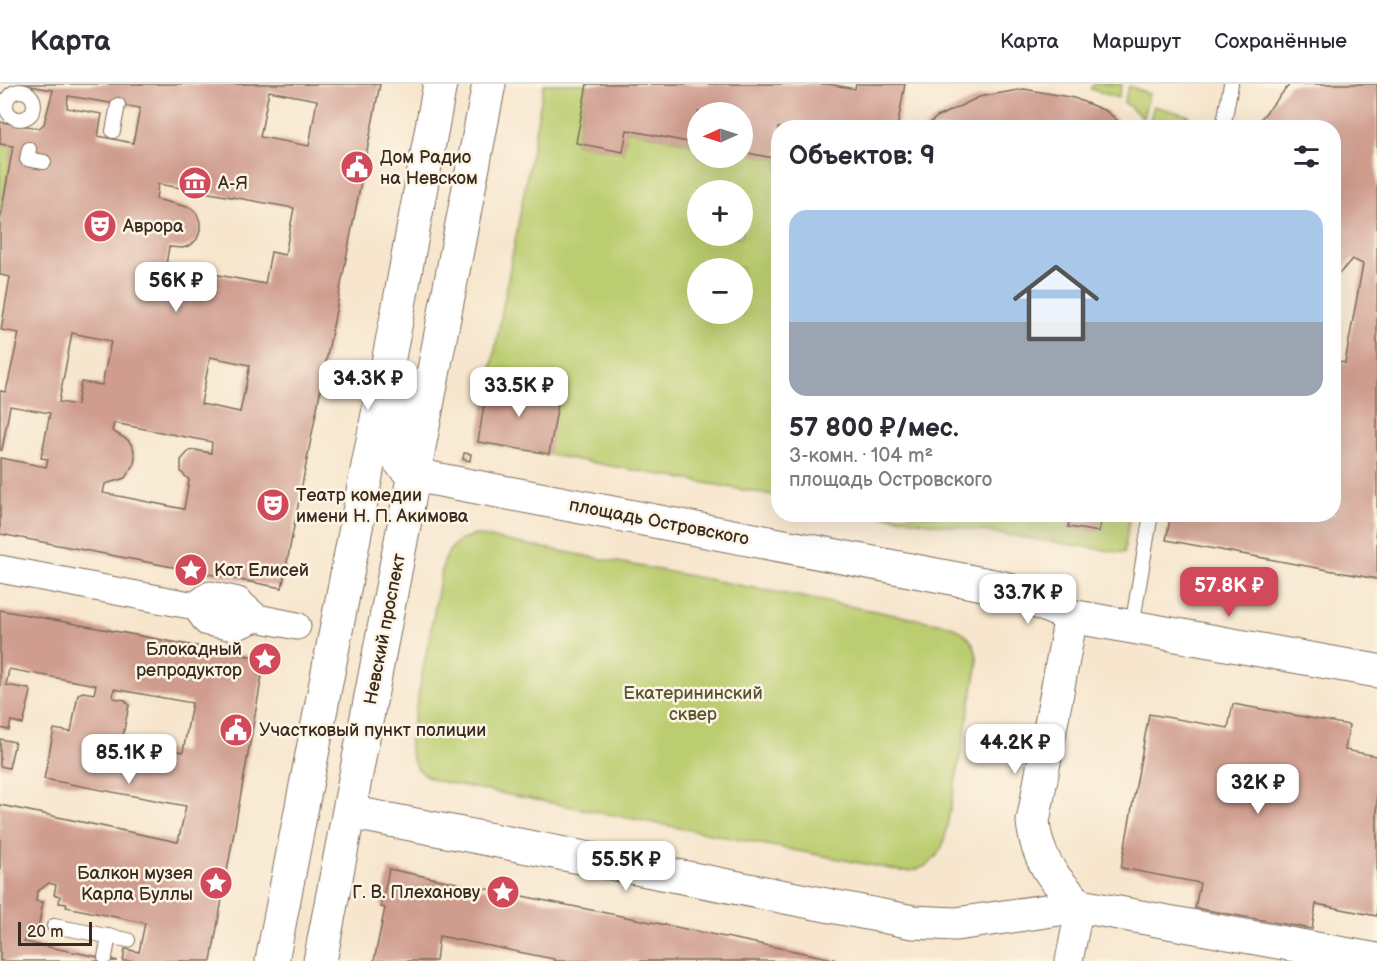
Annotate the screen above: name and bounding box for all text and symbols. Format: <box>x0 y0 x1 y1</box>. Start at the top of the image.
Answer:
text: Карта <box>30 25 110 58</box>
text: Карта <box>1000 29 1059 54</box>
text: Маршрут <box>1092 29 1181 54</box>
text: Сохранённые <box>1214 29 1347 54</box>
north arrow <box>687 102 753 168</box>
map controls <box>687 102 753 324</box>
icon: filters <box>1290 140 1323 173</box>
text: Объектов: 9 <box>789 141 935 172</box>
place label: Дом Радио на Невском <box>380 147 478 189</box>
public building icon: Дом Радио на Невском <box>339 149 375 185</box>
museum icon: А-Я <box>177 165 213 201</box>
place label: А-Я <box>217 173 248 194</box>
button: + <box>687 180 753 246</box>
theatre icon: Аврора <box>82 208 118 244</box>
place label: Аврора <box>122 216 184 237</box>
icon: home <box>1002 249 1110 357</box>
button: − <box>687 258 753 324</box>
pin: 56K ₽ <box>134 262 218 313</box>
text: 56K ₽ <box>149 269 203 293</box>
pin: 34.3K ₽ <box>313 360 423 411</box>
text: 34.3K ₽ <box>333 367 403 391</box>
pin: 33.5K ₽ <box>464 367 574 418</box>
text: 33.5K ₽ <box>484 374 554 398</box>
text: 57 800 ₽/мес. <box>789 413 959 444</box>
text: 3-комн. · 104 m² <box>789 444 933 468</box>
text: площадь Островского <box>789 468 992 492</box>
place label: Театр комедии имени Н. П. Акимова <box>296 485 469 527</box>
theatre icon: Театр комедии имени Н. П. Акимова <box>255 487 291 523</box>
street label: площадь Островского <box>567 494 751 550</box>
street label: Невский проспект <box>360 551 410 706</box>
place icon: Кот Елисей <box>173 552 209 588</box>
place label: Кот Елисей <box>214 560 309 581</box>
pin: 57.8K ₽ <box>1174 567 1284 618</box>
pin: 33.7K ₽ <box>973 574 1083 625</box>
text: 57.8K ₽ <box>1194 574 1264 598</box>
text: 33.7K ₽ <box>993 581 1063 605</box>
place label: Блокадный репродуктор <box>136 639 242 681</box>
place icon: Блокадный репродуктор <box>247 641 283 677</box>
park label: Екатерининский сквер <box>623 683 763 725</box>
public building icon: Участковый пункт полиции <box>218 712 254 748</box>
place label: Участковый пункт полиции <box>259 720 486 741</box>
pin: 44.2K ₽ <box>960 724 1070 775</box>
text: 44.2K ₽ <box>980 731 1050 755</box>
pin: 85.1K ₽ <box>74 734 184 785</box>
text: 85.1K ₽ <box>95 741 163 765</box>
pin: 32K ₽ <box>1216 764 1300 815</box>
text: 32K ₽ <box>1231 771 1285 795</box>
pin: 55.5K ₽ <box>571 841 681 892</box>
text: 55.5K ₽ <box>591 848 661 872</box>
place label: Балкон музея Карла Буллы <box>77 863 193 905</box>
place icon: Балкон музея Карла Буллы <box>198 865 234 901</box>
place icon: Г. В. Плеханову <box>485 874 521 910</box>
place label: Г. В. Плеханову <box>352 882 481 903</box>
scale bar <box>18 919 92 946</box>
text: 20 m <box>27 923 63 942</box>

